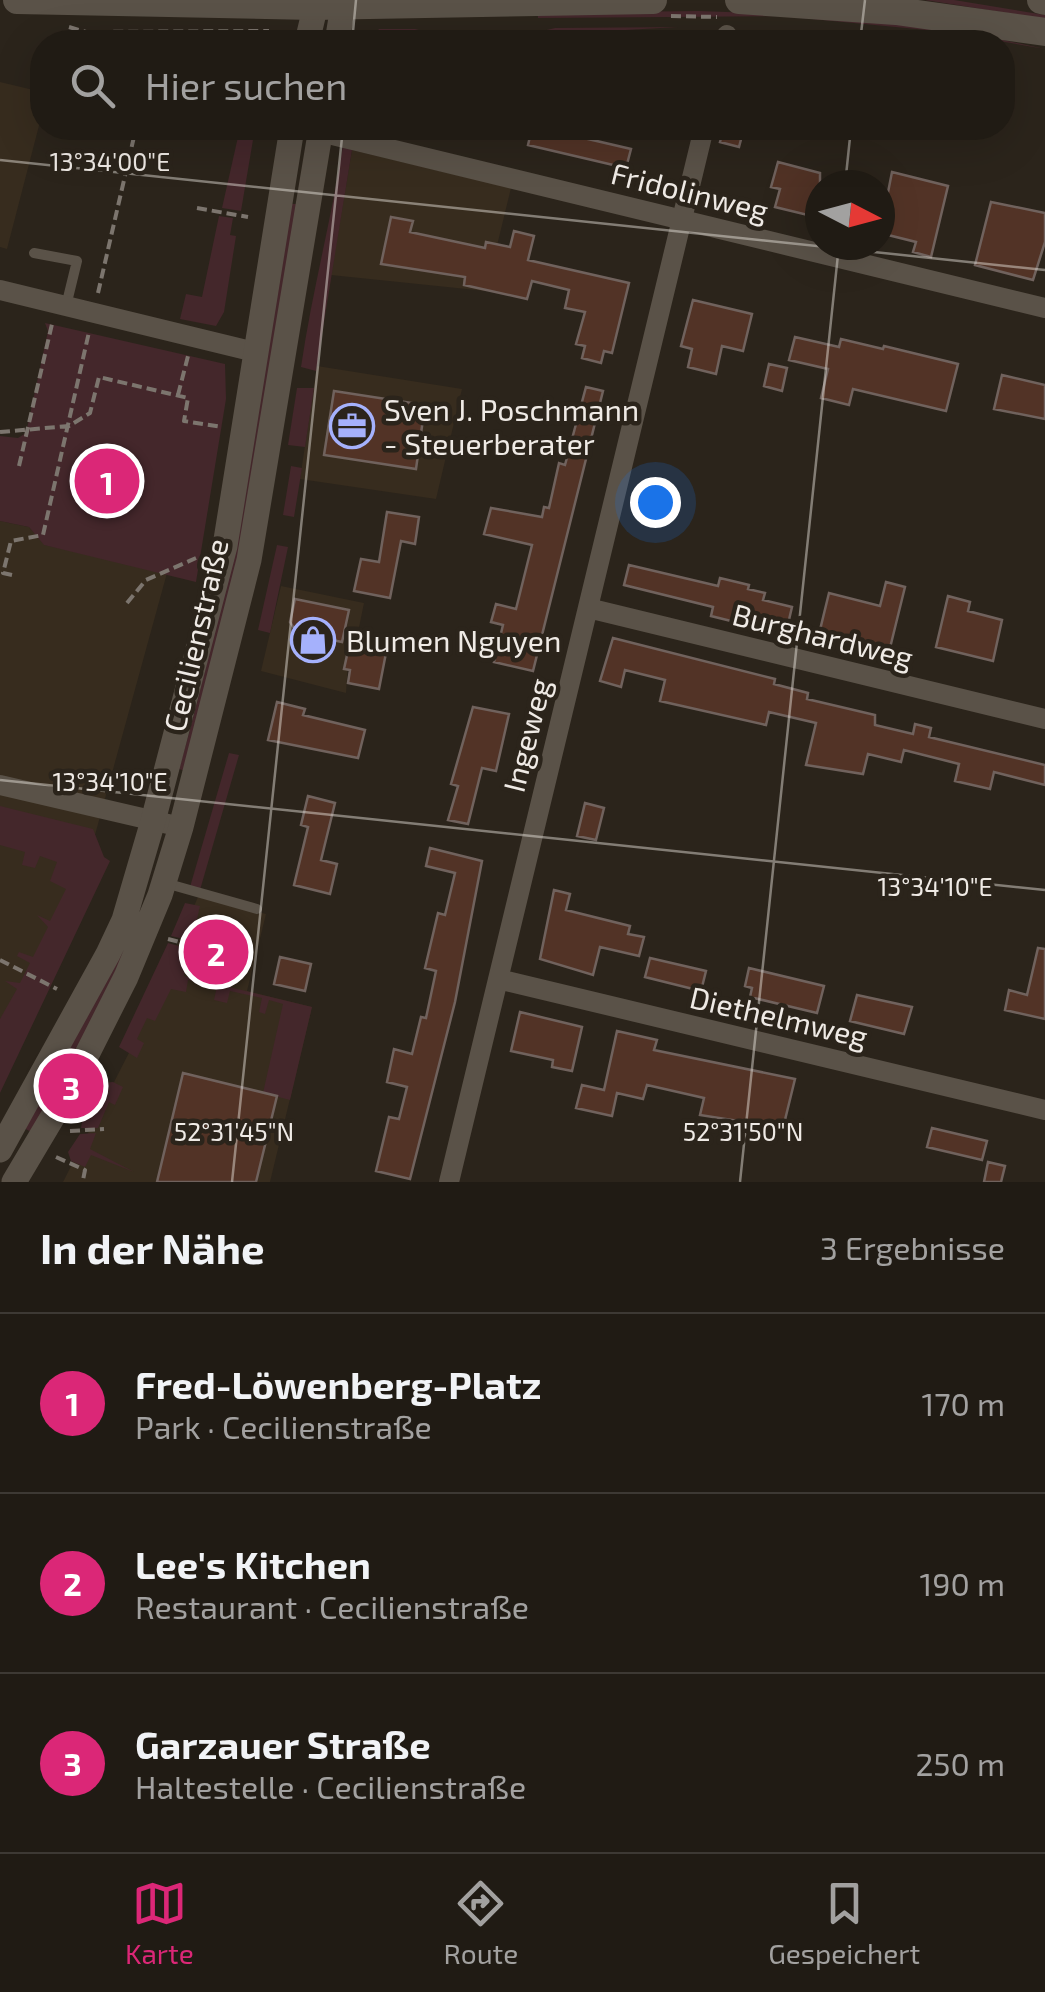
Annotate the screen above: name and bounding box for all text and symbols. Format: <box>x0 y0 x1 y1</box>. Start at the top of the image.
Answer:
search box <box>30 30 1015 140</box>
icon: search <box>65 58 120 113</box>
text: Hier suchen <box>145 62 347 108</box>
text: 13°34'00"E <box>50 146 170 176</box>
street label: Fridolinweg <box>608 154 773 228</box>
north arrow <box>805 170 895 260</box>
place label: Sven J. Poschmann - Steuerberater <box>384 391 639 461</box>
office icon: Sven J. Poschmann - Steuerberater <box>329 403 375 449</box>
pin: 1 <box>74 444 140 518</box>
your location <box>630 477 681 528</box>
street label: Cecilienstraße <box>155 535 235 735</box>
street label: Burghardweg <box>729 595 917 675</box>
shop icon: Blumen Nguyen <box>290 617 336 663</box>
place label: Blumen Nguyen <box>346 622 561 658</box>
street label: Ingeweg <box>495 674 557 795</box>
text: 13°34'10"E <box>52 766 168 796</box>
text: 13°34'10"E <box>877 871 993 901</box>
pin: 2 <box>184 914 248 990</box>
street label: Diethelmweg <box>687 978 872 1054</box>
pin: 3 <box>38 1048 104 1124</box>
text: 52°31'45"N <box>174 1116 294 1146</box>
text: 52°31'50"N <box>683 1116 803 1146</box>
text: In der Nähe <box>40 1222 265 1272</box>
text: 3 Ergebnisse <box>820 1228 1005 1266</box>
text: Fred-Löwenberg-Platz <box>135 1361 541 1407</box>
text: 1 <box>66 1384 79 1422</box>
text: 170 m <box>921 1384 1005 1422</box>
text: Park · Cecilienstraße <box>135 1407 432 1445</box>
text: Lee's Kitchen <box>135 1541 371 1587</box>
text: 2 <box>63 1564 82 1602</box>
text: 190 m <box>919 1564 1005 1602</box>
text: Restaurant · Cecilienstraße <box>135 1587 529 1625</box>
text: Garzauer Straße <box>135 1721 431 1767</box>
text: 3 <box>63 1744 82 1782</box>
text: 250 m <box>915 1744 1005 1782</box>
text: Haltestelle · Cecilienstraße <box>135 1767 526 1805</box>
tab: Karte <box>125 1876 194 1970</box>
tab: Route <box>444 1876 518 1970</box>
tab: Gespeichert <box>768 1876 920 1970</box>

